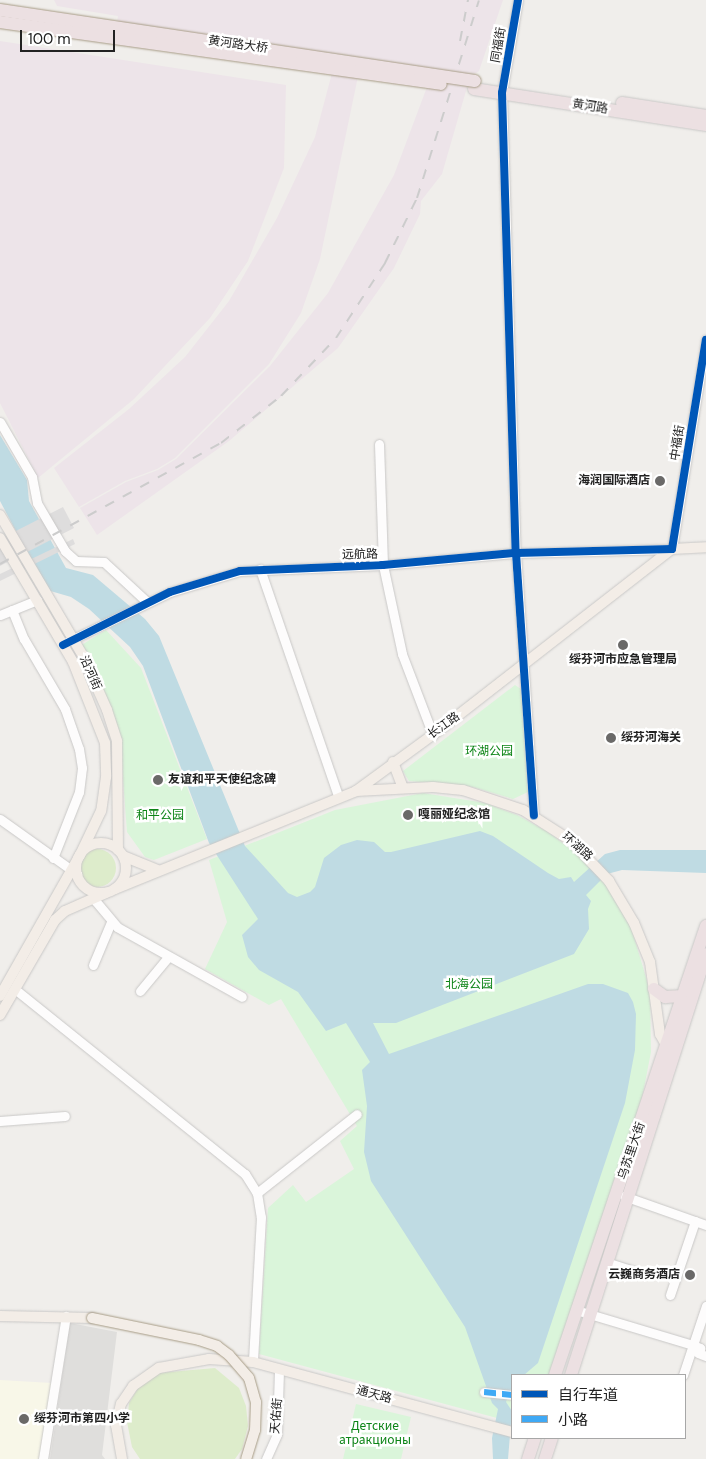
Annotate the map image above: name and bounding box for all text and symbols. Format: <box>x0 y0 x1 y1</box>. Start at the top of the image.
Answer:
scale bar <box>22 20 118 52</box>
street label: 同福街 <box>489 26 509 64</box>
text: 100 m <box>28 29 71 49</box>
street label: 黄河路大桥 <box>207 34 269 56</box>
street label: 黄河路 <box>571 97 609 117</box>
street label: 中福街 <box>668 424 688 462</box>
place label: 海润国际酒店 <box>578 474 650 488</box>
marker: 海润国际酒店 <box>654 475 666 487</box>
street label: 远航路 <box>342 547 378 563</box>
marker: 绥芬河市应急管理局 <box>617 639 629 651</box>
place label: 绥芬河市应急管理局 <box>569 653 677 667</box>
street label: 沿河街 <box>76 654 104 692</box>
street label: 长江路 <box>425 710 463 742</box>
place label: 绥芬河海关 <box>621 731 681 745</box>
marker: 绥芬河海关 <box>605 732 617 744</box>
park label: 环湖公园 <box>465 745 513 759</box>
place label: 友谊和平天使纪念碑 <box>168 773 276 787</box>
marker: 友谊和平天使纪念碑 <box>152 774 164 786</box>
place label: 嘎丽娅纪念馆 <box>418 808 490 822</box>
park label: 和平公园 <box>136 809 184 823</box>
marker: 嘎丽娅纪念馆 <box>402 809 414 821</box>
street label: 环湖路 <box>559 830 595 864</box>
park label: 北海公园 <box>445 978 493 992</box>
street label: 乌苏里大街 <box>615 1120 649 1182</box>
place label: 云巍商务酒店 <box>608 1268 680 1282</box>
marker: 云巍商务酒店 <box>684 1269 696 1281</box>
legend <box>511 1374 686 1439</box>
street label: 通天路 <box>355 1383 393 1407</box>
text: 自行车道 <box>558 1385 618 1405</box>
street label: 天佑街 <box>268 1397 286 1435</box>
text: 小路 <box>558 1410 588 1430</box>
place label: 绥芬河市第四小学 <box>34 1412 130 1426</box>
marker: 绥芬河市第四小学 <box>18 1413 30 1425</box>
park label: Детские атракционы <box>339 1420 411 1448</box>

